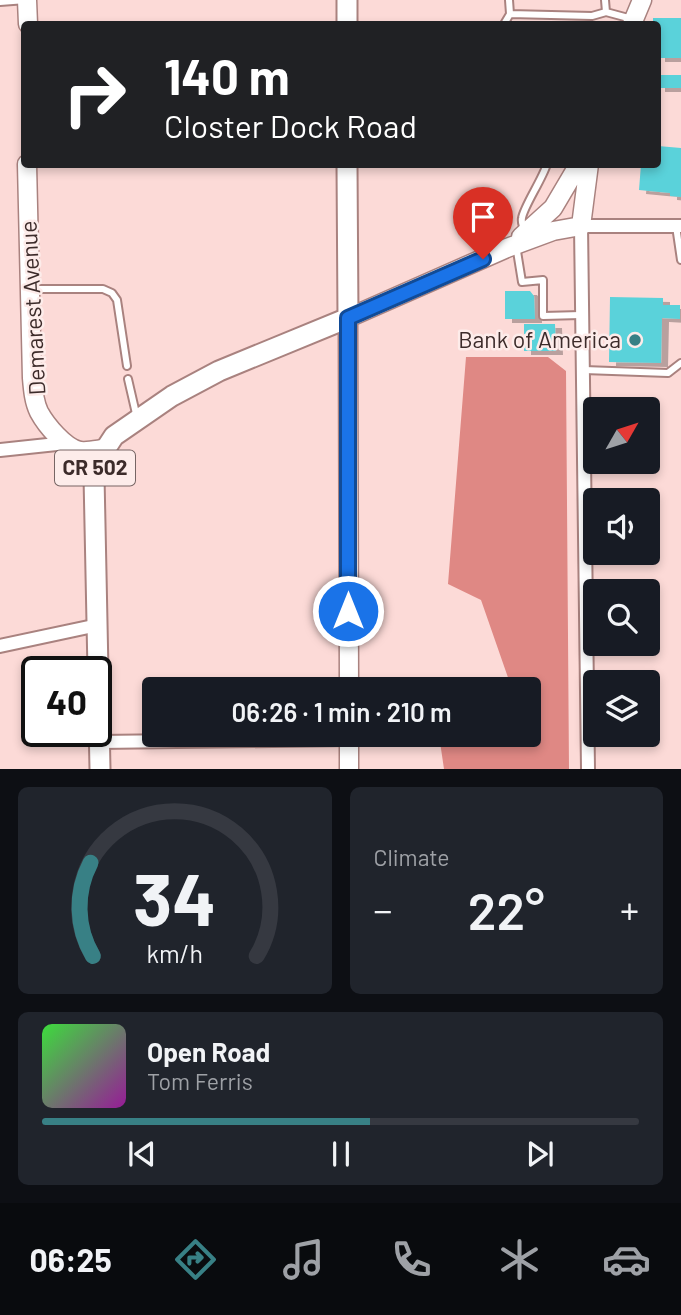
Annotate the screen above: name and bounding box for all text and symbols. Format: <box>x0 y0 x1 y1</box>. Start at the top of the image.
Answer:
text: 140 m <box>164 46 290 105</box>
icon: right <box>49 49 140 140</box>
text: Closter Dock Road <box>164 106 417 144</box>
pin <box>453 187 513 259</box>
icon: arrive <box>464 198 502 236</box>
street label: Demarest Avenue <box>13 220 51 396</box>
place label: Bank of America <box>458 325 621 353</box>
marker: Bank of America <box>627 332 643 348</box>
north arrow <box>583 397 660 474</box>
map controls <box>583 397 660 747</box>
road number: CR 502 <box>55 450 135 486</box>
button: sound <box>583 488 660 565</box>
position arrow <box>311 574 385 648</box>
button: search <box>583 579 660 656</box>
speed limit sign: 40 <box>21 656 112 747</box>
button: layers <box>583 670 660 747</box>
text: 06:26 · 1 min · 210 m <box>232 696 451 727</box>
text: Climate <box>374 843 450 871</box>
text: 34 <box>133 854 216 942</box>
text: 22° <box>468 878 545 940</box>
text: − <box>374 886 393 932</box>
text: + <box>620 886 639 932</box>
text: km/h <box>146 938 203 968</box>
text: Open Road <box>147 1036 270 1067</box>
text: Tom Ferris <box>147 1067 253 1095</box>
icon: previous <box>123 1135 161 1173</box>
icon: pause <box>322 1135 360 1173</box>
icon: next <box>521 1135 559 1173</box>
icon: directions <box>171 1235 220 1284</box>
icon: music <box>279 1235 328 1284</box>
icon: phone <box>387 1235 436 1284</box>
icon: climate <box>495 1235 544 1284</box>
icon: car <box>602 1235 651 1284</box>
text: 06:25 <box>29 1240 112 1278</box>

